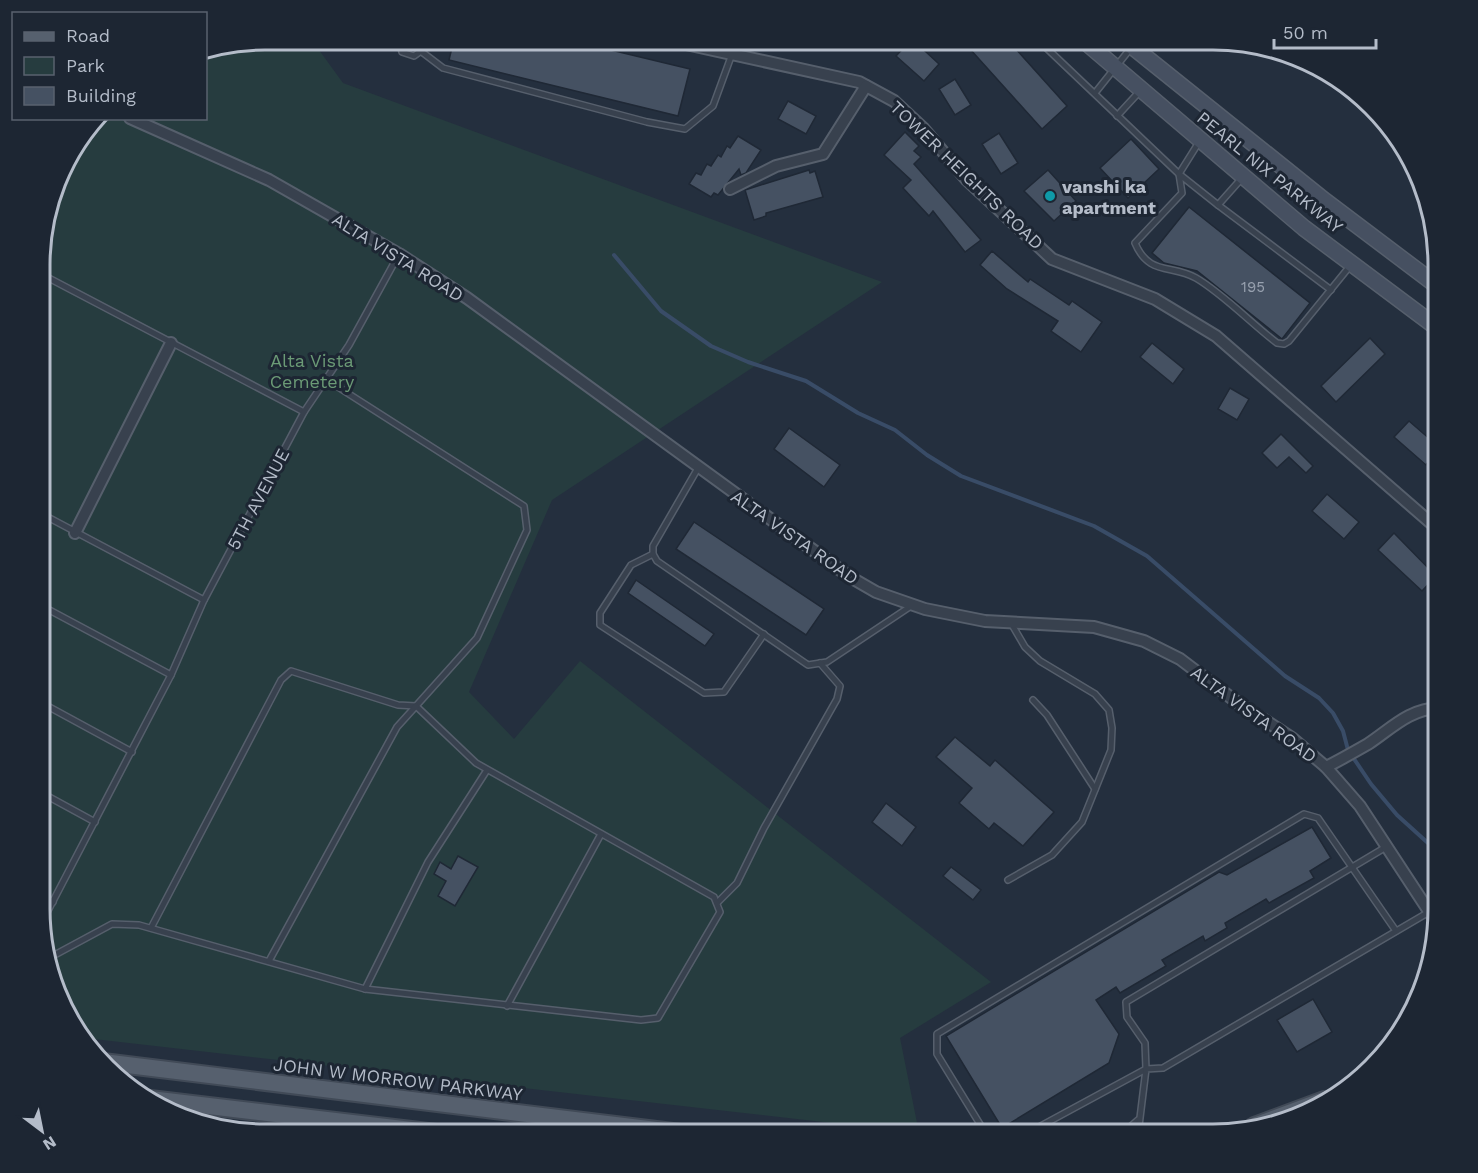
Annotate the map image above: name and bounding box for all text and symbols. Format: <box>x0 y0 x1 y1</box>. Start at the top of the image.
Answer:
legend <box>12 12 207 120</box>
scale bar <box>1274 12 1376 50</box>
text: 50 m <box>1283 22 1328 43</box>
text: Road <box>66 25 110 46</box>
text: Park <box>66 55 105 76</box>
text: Building <box>66 85 136 106</box>
street label: TOWER HEIGHTS ROAD <box>886 96 1048 254</box>
street label: PEARL NIX PARKWAY <box>1193 107 1348 238</box>
place label: vanshi ka apartment <box>1061 176 1156 218</box>
marker: vanshi ka apartment <box>1043 189 1057 203</box>
street label: ALTA VISTA ROAD <box>329 208 467 306</box>
house number: 195 <box>1241 278 1265 296</box>
park label: Alta Vista Cemetery <box>270 350 355 392</box>
street label: 5TH AVENUE <box>223 445 293 553</box>
street label: ALTA VISTA ROAD <box>727 485 863 589</box>
street label: ALTA VISTA ROAD <box>1187 661 1321 767</box>
street label: JOHN W MORROW PARKWAY <box>272 1053 525 1105</box>
north arrow <box>12 1101 72 1161</box>
text: N <box>40 1132 60 1154</box>

